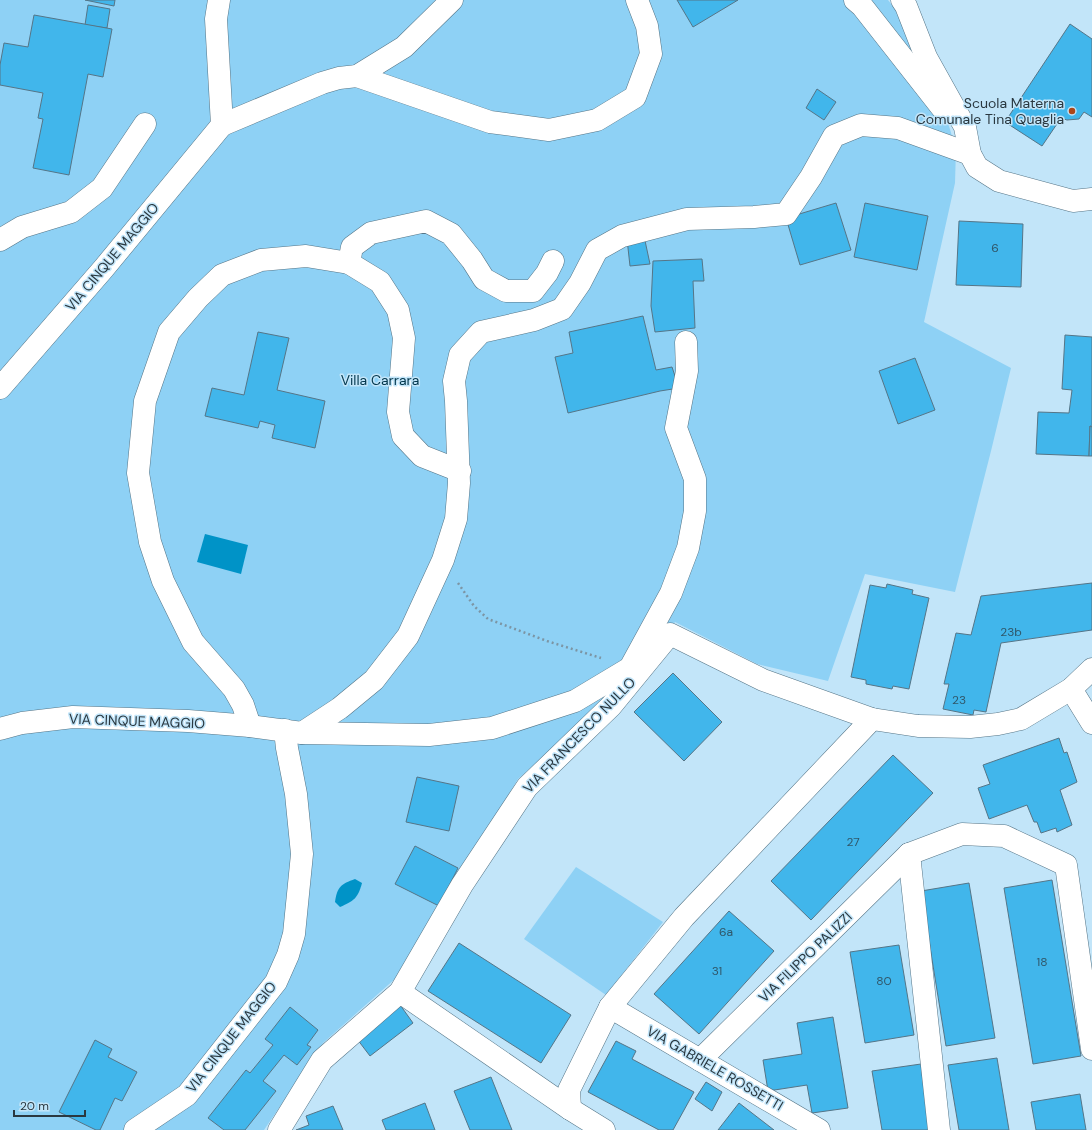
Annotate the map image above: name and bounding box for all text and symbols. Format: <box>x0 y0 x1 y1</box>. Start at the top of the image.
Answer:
place label: Scuola Materna Comunale Tina Quaglia <box>916 94 1064 128</box>
marker: Scuola Materna Comunale Tina Quaglia <box>1067 106 1077 116</box>
street label: VIA CINQUE MAGGIO <box>61 199 163 315</box>
house number: 6 <box>991 240 999 256</box>
park label: Villa Carrara <box>341 371 419 389</box>
house number: 23b <box>1000 624 1022 640</box>
street label: VIA FRANCESCO NULLO <box>519 673 639 797</box>
house number: 23 <box>952 692 966 708</box>
street label: VIA CINQUE MAGGIO <box>69 710 206 732</box>
house number: 27 <box>846 834 860 850</box>
street label: VIA FILIPPO PALIZZI <box>754 908 856 1006</box>
house number: 6a <box>719 924 733 940</box>
house number: 18 <box>1036 954 1048 970</box>
house number: 31 <box>712 963 722 979</box>
house number: 80 <box>876 973 892 989</box>
street label: VIA CINQUE MAGGIO <box>182 978 280 1096</box>
street label: VIA GABRIELE ROSSETTI <box>643 1022 787 1114</box>
scale bar <box>14 1092 85 1118</box>
text: 20 m <box>20 1098 49 1114</box>

